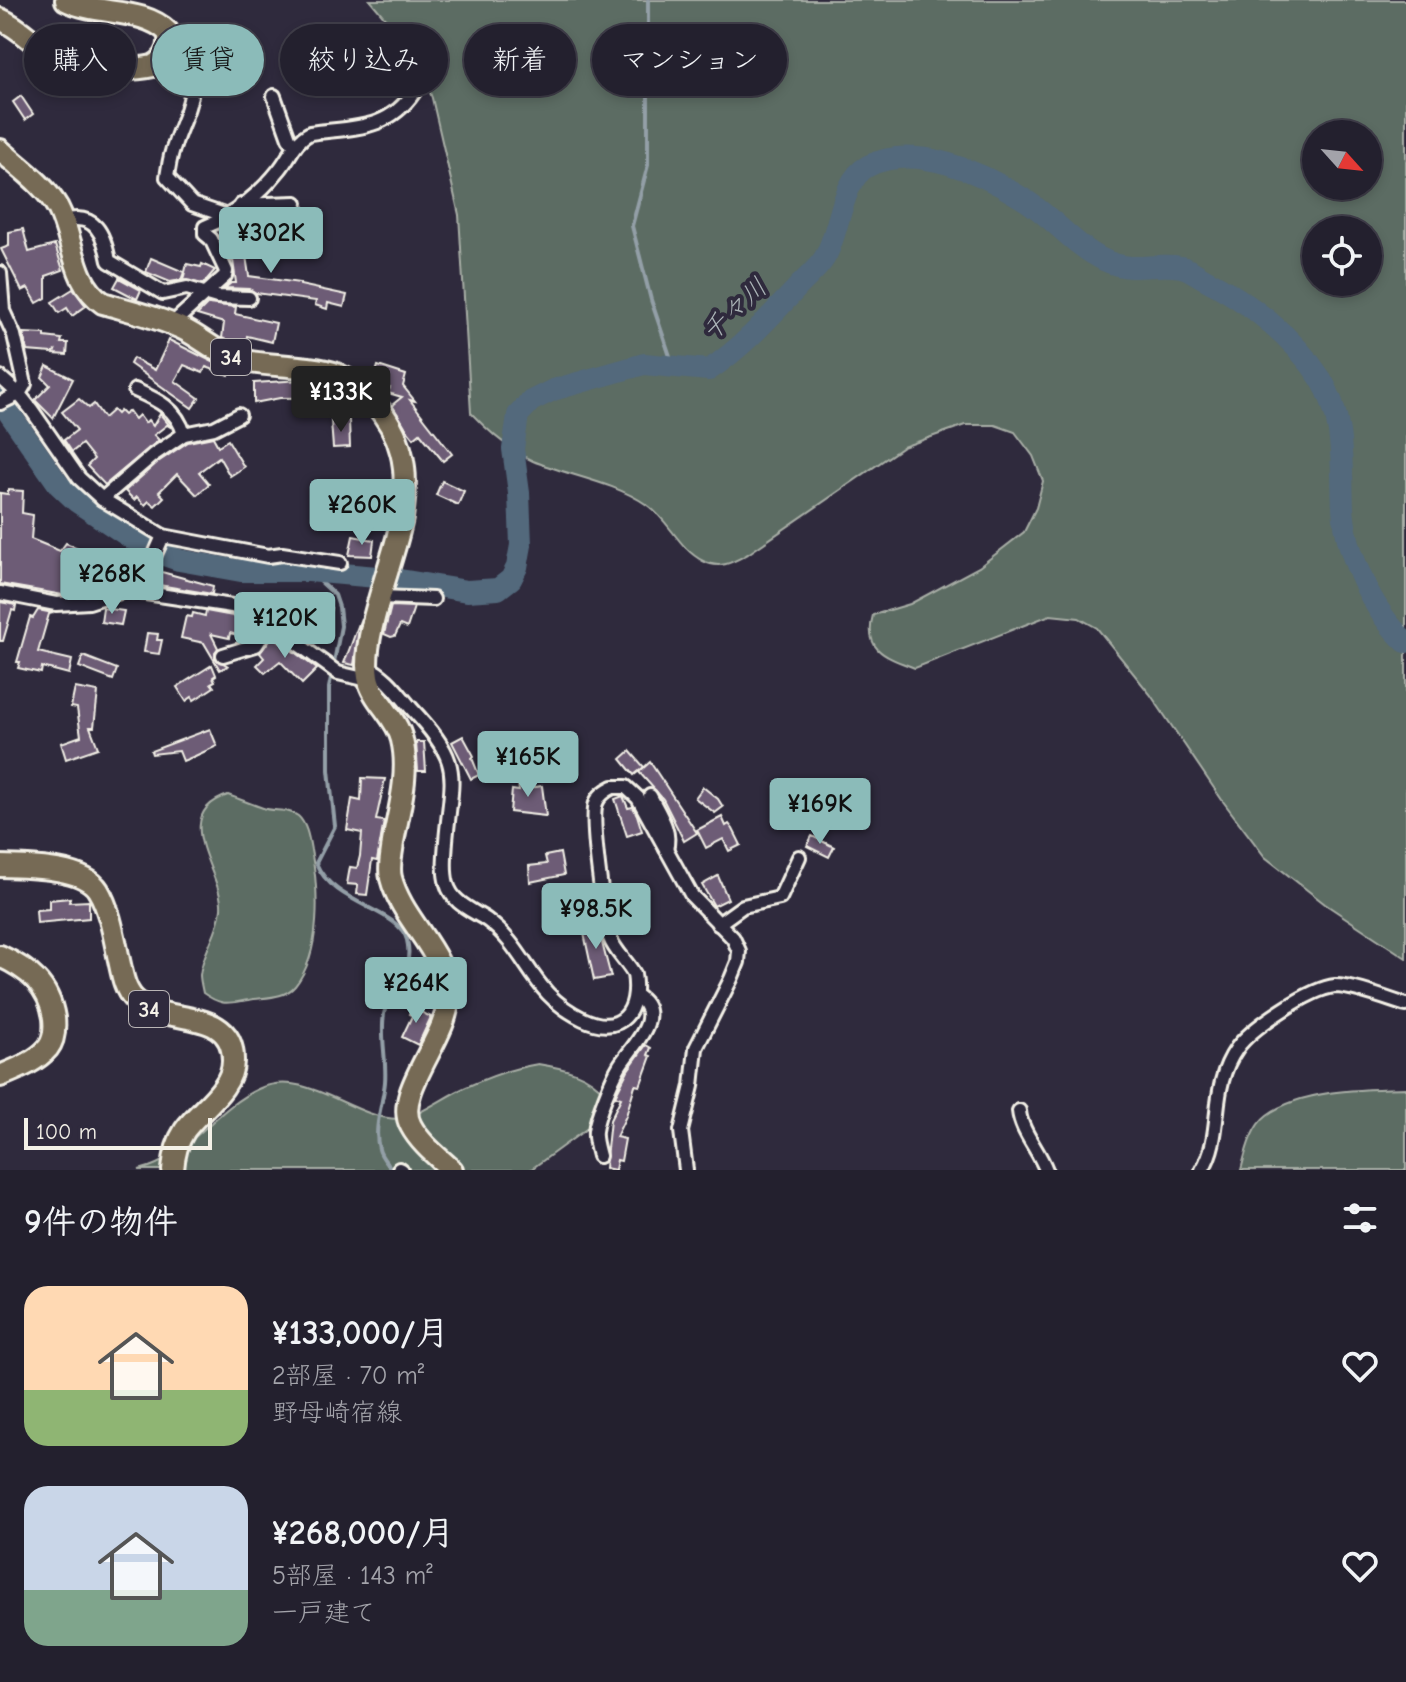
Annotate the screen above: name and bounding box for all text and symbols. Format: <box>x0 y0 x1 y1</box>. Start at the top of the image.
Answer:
chip: 購入 <box>24 24 136 96</box>
chip: 賃貸 <box>152 24 264 96</box>
chip: 絞り込み <box>280 24 448 96</box>
chip: 新着 <box>464 24 576 96</box>
chip: マンション <box>592 24 787 96</box>
north arrow <box>1302 120 1382 200</box>
map controls <box>1302 120 1382 296</box>
pin: ¥302K <box>215 207 327 275</box>
button: locate <box>1302 216 1382 296</box>
text: ¥302K <box>237 218 305 248</box>
water label: 千々川 <box>696 272 773 347</box>
road number: 34 <box>211 339 251 375</box>
pin: ¥133K <box>285 366 397 434</box>
text: ¥133K <box>309 377 373 407</box>
pin: ¥260K <box>306 479 418 547</box>
text: ¥260K <box>328 490 396 520</box>
pin: ¥268K <box>56 548 168 616</box>
text: ¥268K <box>78 559 146 589</box>
pin: ¥120K <box>229 592 341 660</box>
text: ¥120K <box>252 603 318 633</box>
pin: ¥165K <box>472 731 584 799</box>
text: ¥165K <box>495 742 561 772</box>
pin: ¥169K <box>764 778 876 846</box>
text: ¥169K <box>788 789 852 819</box>
pin: ¥98.5K <box>531 883 661 951</box>
text: ¥98.5K <box>560 894 632 924</box>
pin: ¥264K <box>360 957 472 1025</box>
text: ¥264K <box>383 968 449 998</box>
road number: 34 <box>129 991 169 1027</box>
scale bar <box>24 1114 212 1150</box>
text: 100 m <box>36 1119 97 1145</box>
icon: filters <box>1338 1196 1382 1240</box>
text: 9件の物件 <box>24 1202 178 1242</box>
text: ¥133,000/月 <box>272 1313 449 1353</box>
icon: home <box>88 1318 184 1414</box>
icon: heart <box>1338 1344 1382 1388</box>
text: 2部屋 · 70 m² <box>272 1361 424 1391</box>
text: 野母崎宿線 <box>272 1398 402 1428</box>
text: ¥268,000/月 <box>272 1513 455 1553</box>
icon: home <box>88 1518 184 1614</box>
icon: heart <box>1338 1544 1382 1588</box>
text: 5部屋 · 143 m² <box>272 1561 433 1591</box>
text: 一戸建て <box>272 1598 376 1628</box>

